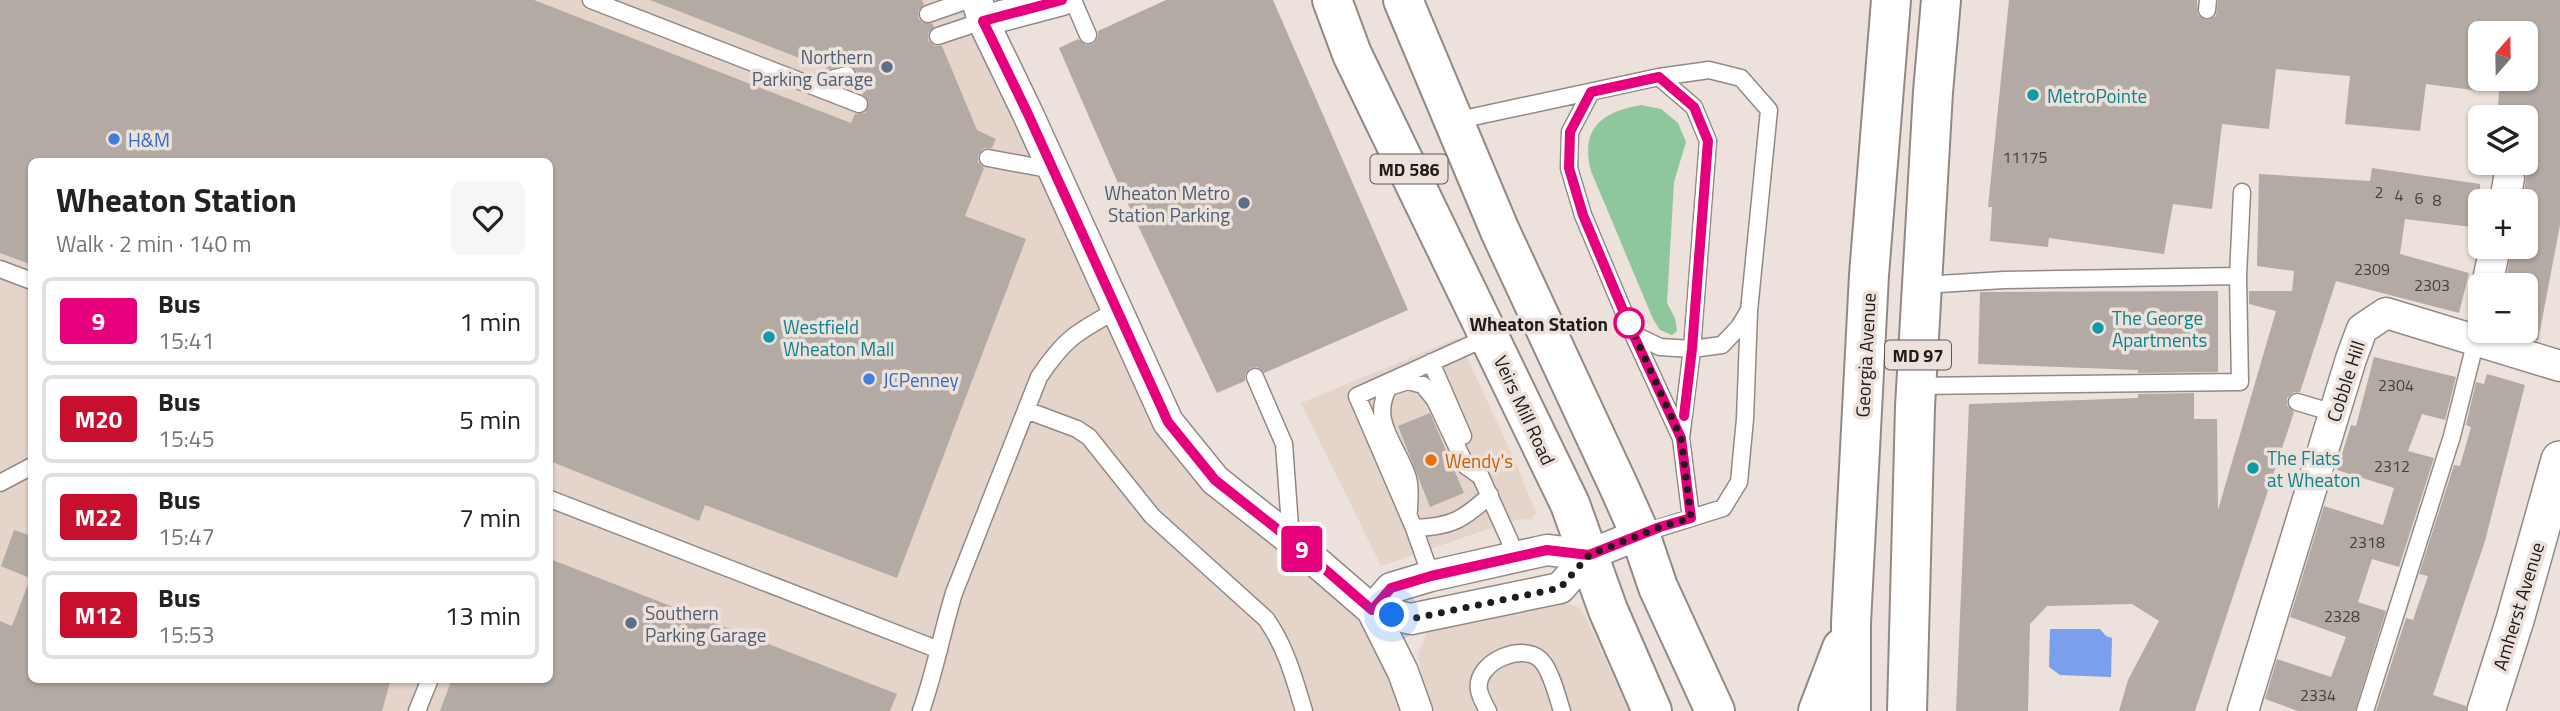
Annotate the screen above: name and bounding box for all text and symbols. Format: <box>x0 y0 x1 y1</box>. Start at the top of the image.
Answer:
north arrow <box>2468 21 2538 91</box>
map controls <box>2468 21 2538 343</box>
place label: Northern Parking Garage <box>752 42 873 93</box>
marker: Northern Parking Garage <box>879 59 895 75</box>
place label: MetroPointe <box>2047 81 2147 110</box>
marker: MetroPointe <box>2025 87 2041 103</box>
button: layers <box>2468 105 2538 175</box>
place label: H&M <box>128 125 170 154</box>
marker: H&M <box>106 131 122 147</box>
house number: 11175 <box>2003 145 2047 169</box>
road number: MD 586 <box>1370 154 1448 184</box>
text: Wheaton Station <box>56 175 297 225</box>
place label: Wheaton Metro Station Parking <box>1104 178 1230 229</box>
house number: 2 <box>2375 180 2383 204</box>
button: heart <box>451 181 525 255</box>
house number: 4 <box>2395 183 2404 207</box>
house number: 6 <box>2415 186 2424 210</box>
house number: 8 <box>2433 188 2442 212</box>
button: + <box>2468 189 2538 259</box>
marker: Wheaton Metro Station Parking <box>1236 195 1252 211</box>
text: Walk · 2 min · 140 m <box>56 226 252 261</box>
house number: 2309 <box>2354 257 2390 281</box>
house number: 2303 <box>2414 273 2450 297</box>
button: − <box>2468 273 2538 343</box>
text: Bus <box>158 284 200 323</box>
street label: Georgia Avenue <box>1847 292 1883 418</box>
text: 1 min <box>459 302 521 341</box>
text: 9 <box>92 303 105 339</box>
place label: The George Apartments <box>2112 303 2207 354</box>
marker: Wheaton Station <box>1614 308 1644 338</box>
place label: Wheaton Station <box>1469 309 1608 338</box>
place label: Westfield Wheaton Mall <box>783 312 895 363</box>
marker: The George Apartments <box>2090 320 2106 336</box>
text: 15:41 <box>158 323 215 358</box>
marker: Westfield Wheaton Mall <box>761 329 777 345</box>
street label: Cobble Hill <box>2318 337 2372 425</box>
road number: MD 97 <box>1885 340 1951 370</box>
street label: Veirs Mill Road <box>1487 350 1563 470</box>
place label: JCPenney <box>883 365 959 394</box>
marker: JCPenney <box>861 371 877 387</box>
house number: 2304 <box>2378 373 2414 397</box>
text: Bus <box>158 382 200 421</box>
text: 5 min <box>459 400 521 439</box>
text: M20 <box>75 401 122 437</box>
text: 15:45 <box>158 421 215 456</box>
place label: The Flats at Wheaton <box>2267 443 2360 494</box>
place label: Wendy's <box>1445 446 1513 475</box>
marker: Wendy's <box>1423 452 1439 468</box>
house number: 2312 <box>2374 454 2410 478</box>
marker: The Flats at Wheaton <box>2245 460 2261 476</box>
text: Bus <box>158 480 200 519</box>
text: 7 min <box>459 498 521 537</box>
text: M22 <box>75 499 122 535</box>
text: 15:47 <box>158 519 215 554</box>
line badge: 9 <box>1279 526 1325 572</box>
house number: 2318 <box>2349 530 2385 554</box>
text: 9 <box>1295 531 1309 567</box>
street label: Amherst Avenue <box>2485 538 2551 674</box>
text: Bus <box>158 578 200 617</box>
text: 13 min <box>445 596 521 635</box>
text: M12 <box>75 597 122 633</box>
your location <box>1374 597 1409 632</box>
place label: Southern Parking Garage <box>645 598 766 649</box>
house number: 2328 <box>2324 604 2360 628</box>
marker: Southern Parking Garage <box>623 615 639 631</box>
text: 15:53 <box>158 617 215 652</box>
house number: 2334 <box>2300 683 2336 707</box>

